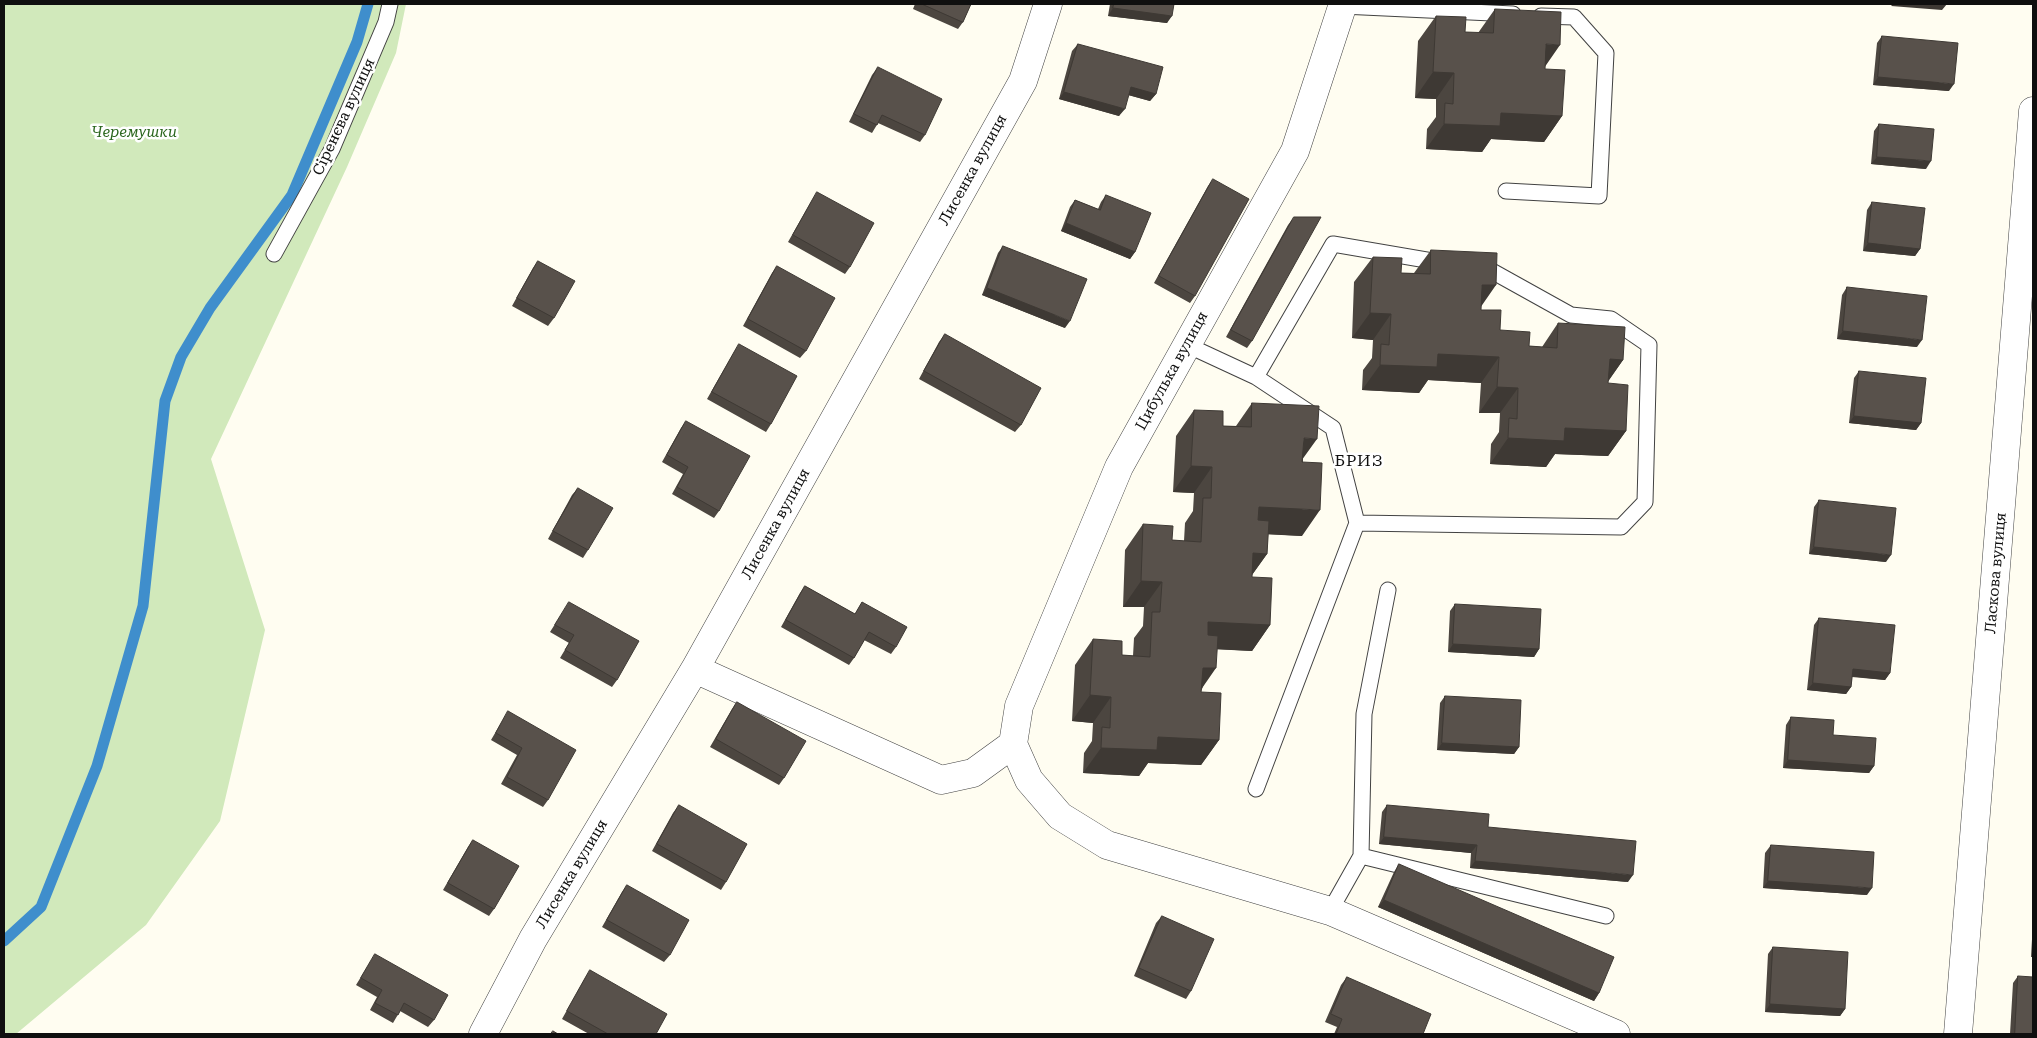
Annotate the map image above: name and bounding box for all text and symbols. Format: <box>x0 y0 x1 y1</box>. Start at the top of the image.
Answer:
street label: Сіренєва вулиця <box>309 56 379 178</box>
street label: Лисенка вулиця <box>935 111 1011 229</box>
park label: Черемушки <box>91 124 177 142</box>
street label: Цибулька вулиця <box>1132 309 1212 433</box>
district label: БРИЗ <box>1334 451 1384 471</box>
street label: Лисенка вулиця <box>738 465 814 583</box>
street label: Ласкова вулиця <box>1982 512 2010 634</box>
street label: Лисенка вулиця <box>532 816 612 932</box>

